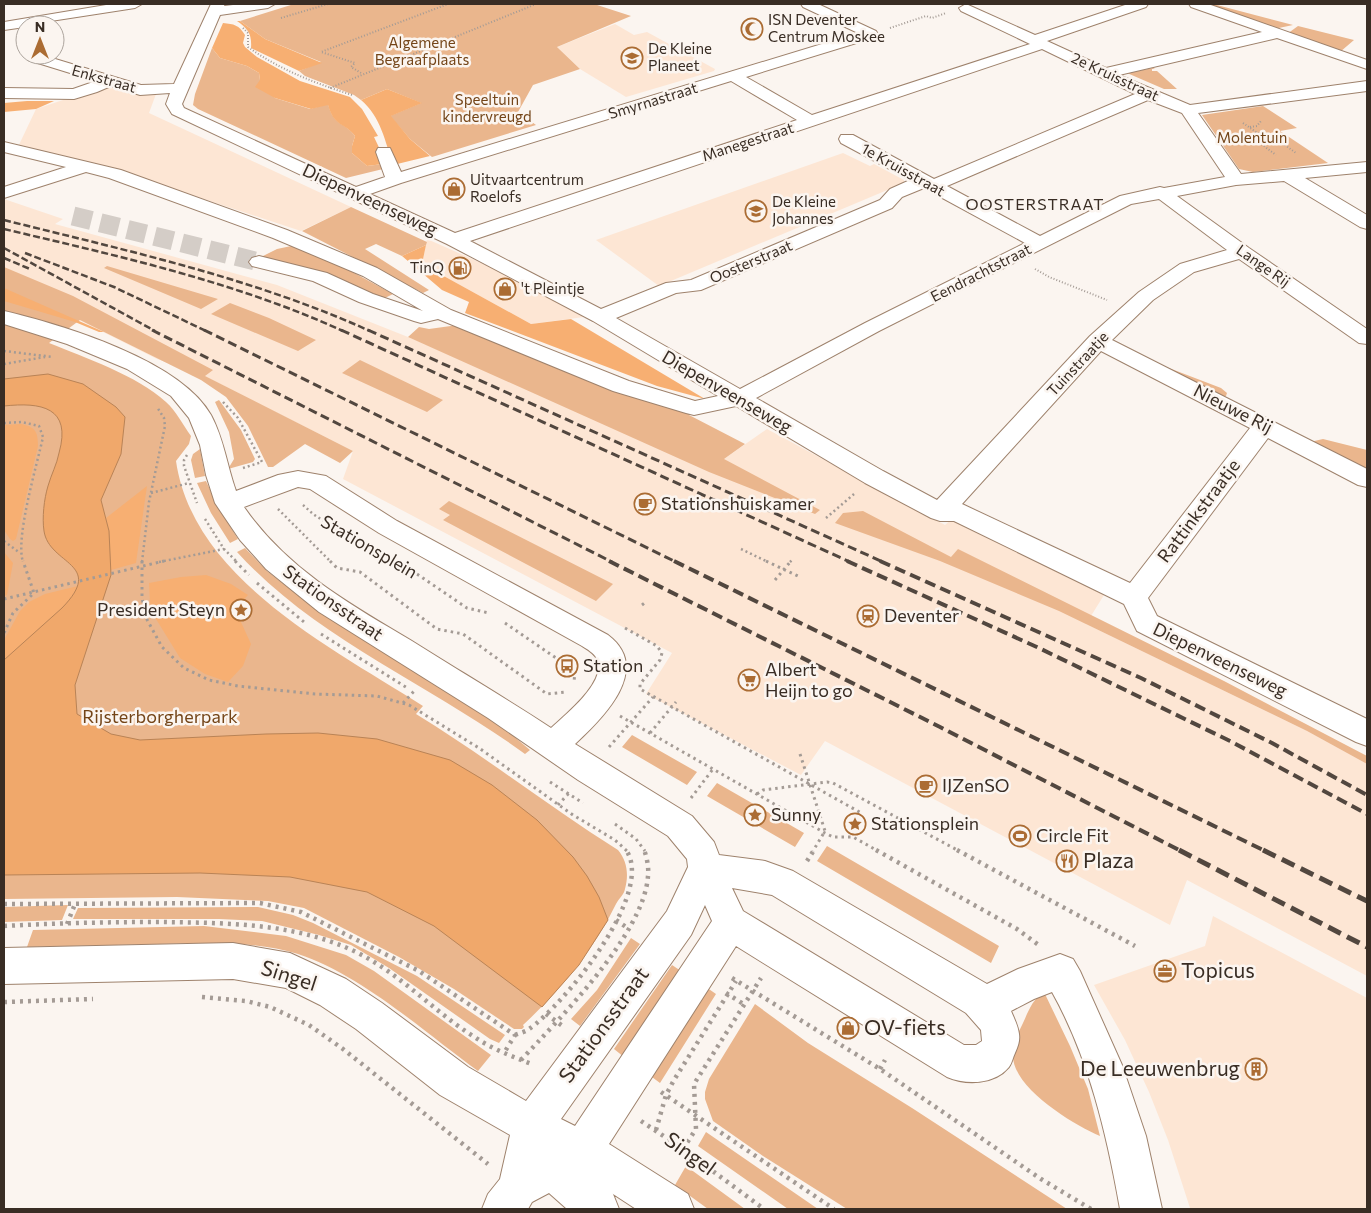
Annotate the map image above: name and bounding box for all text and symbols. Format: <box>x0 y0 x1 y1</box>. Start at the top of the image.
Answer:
place label: ISN Deventer Centrum Moskee <box>768 10 885 45</box>
north arrow <box>15 15 65 65</box>
mosque icon: ISN Deventer Centrum Moskee <box>740 17 764 41</box>
text: N <box>35 18 45 35</box>
park label: Algemene Begraafplaats <box>375 33 469 68</box>
place label: De Kleine Planeet <box>648 39 712 74</box>
school or university icon: De Kleine Planeet <box>620 46 644 70</box>
street label: 2e Kruisstraat <box>1069 48 1162 104</box>
street label: Enkstraat <box>70 60 139 96</box>
street label: Smyrnastraat <box>606 78 700 122</box>
park label: Speeltuin kindervreugd <box>442 90 532 125</box>
street label: Manegestraat <box>700 118 796 164</box>
park label: Molentuin <box>1217 128 1287 146</box>
street label: 1e Kruisstraat <box>858 139 948 200</box>
street label: Diepenveenseweg <box>299 158 442 240</box>
place label: Uitvaartcentrum Roelofs <box>470 170 584 205</box>
shop icon: Uitvaartcentrum Roelofs <box>442 177 466 201</box>
place label: De Kleine Johannes <box>772 192 836 227</box>
district label: OOSTERSTRAAT <box>966 194 1104 213</box>
school or university icon: De Kleine Johannes <box>744 199 768 223</box>
street label: Oosterstraat <box>707 236 795 287</box>
street label: Eendrachtstraat <box>927 239 1034 305</box>
street label: Lange Rij <box>1233 240 1294 290</box>
fuel station icon: TinQ <box>448 256 472 280</box>
place label: TinQ <box>410 258 444 276</box>
shop icon: 't Pleintje <box>493 277 517 301</box>
place label: 't Pleintje <box>521 279 585 297</box>
street label: Tuinstraatje <box>1043 327 1112 399</box>
street label: Diepenveenseweg <box>658 345 797 437</box>
street label: Nieuwe Rij <box>1190 379 1277 437</box>
street label: Rattinkstraatje <box>1152 454 1244 566</box>
cafe icon: Stationshuiskamer <box>633 492 657 516</box>
place label: Stationshuiskamer <box>661 492 814 514</box>
street label: Stationsplein <box>317 510 422 583</box>
street label: Stationsstraat <box>279 560 388 645</box>
place label: President Steyn <box>97 598 225 620</box>
place icon: President Steyn <box>229 598 253 622</box>
station icon: Deventer <box>856 604 880 628</box>
place label: Deventer <box>884 604 959 626</box>
street label: Diepenveenseweg <box>1150 617 1291 701</box>
bus stop icon: Station <box>555 654 579 678</box>
place label: Station <box>583 654 643 676</box>
place label: Albert Heijn to go <box>765 658 853 701</box>
supermarket icon: Albert Heijn to go <box>737 668 761 692</box>
park label: Rijsterborgherpark <box>82 705 238 727</box>
cafe icon: IJZenSO <box>914 774 938 798</box>
place label: IJZenSO <box>942 774 1009 796</box>
place icon: Sunny <box>743 803 767 827</box>
place label: Sunny <box>771 803 821 825</box>
place icon: Stationsplein <box>843 812 867 836</box>
place label: Stationsplein <box>871 812 979 834</box>
sports icon: Circle Fit <box>1008 824 1032 848</box>
place label: Circle Fit <box>1036 824 1109 846</box>
place label: Plaza <box>1083 847 1134 872</box>
restaurant icon: Plaza <box>1055 849 1079 873</box>
street label: Singel <box>258 954 321 995</box>
place label: Topicus <box>1181 957 1255 982</box>
office icon: Topicus <box>1153 959 1177 983</box>
street label: Stationsstraat <box>553 961 653 1087</box>
place label: OV-fiets <box>864 1014 946 1039</box>
shop icon: OV-fiets <box>836 1016 860 1040</box>
place label: De Leeuwenbrug <box>1080 1055 1240 1080</box>
building icon: De Leeuwenbrug <box>1244 1057 1268 1081</box>
street label: Singel <box>660 1126 721 1180</box>

